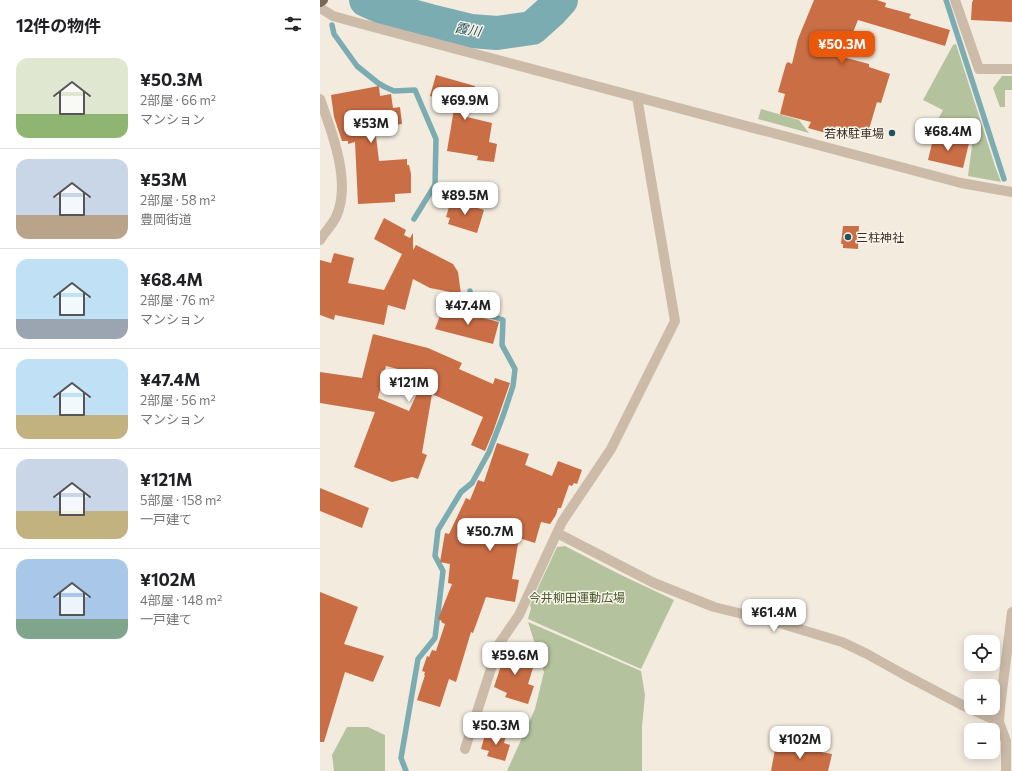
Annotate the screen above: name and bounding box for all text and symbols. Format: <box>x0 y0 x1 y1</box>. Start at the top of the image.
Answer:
icon: filters <box>282 13 304 35</box>
text: 12件の物件 <box>16 15 101 36</box>
water label: 霞川 <box>454 19 484 39</box>
pin: ¥50.3M <box>809 31 875 65</box>
text: ¥50.3M <box>818 36 866 52</box>
text: ¥50.3M <box>140 69 203 90</box>
icon: home <box>48 74 96 122</box>
pin: ¥69.9M <box>432 87 498 121</box>
text: 2部屋 · 66 m² <box>140 92 216 108</box>
text: ¥69.9M <box>441 92 489 108</box>
pin: ¥53M <box>347 110 395 144</box>
text: マンション <box>140 111 205 127</box>
text: ¥53M <box>353 115 389 131</box>
pin: ¥68.4M <box>915 118 981 152</box>
text: ¥68.4M <box>924 123 972 139</box>
place label: 若林駐車場 <box>824 126 884 140</box>
marker: 若林駐車場 <box>887 128 897 138</box>
text: ¥53M <box>140 169 187 190</box>
icon: home <box>48 175 96 223</box>
pin: ¥89.5M <box>432 182 498 216</box>
text: ¥89.5M <box>441 187 489 203</box>
text: 2部屋 · 58 m² <box>140 192 216 208</box>
text: 豊岡街道 <box>140 211 192 227</box>
place label: 三柱神社 <box>856 230 904 244</box>
marker: 三柱神社 <box>843 232 853 242</box>
text: ¥68.4M <box>140 269 203 290</box>
icon: home <box>48 275 96 323</box>
text: 2部屋 · 76 m² <box>140 292 215 308</box>
pin: ¥47.4M <box>435 292 501 326</box>
text: ¥47.4M <box>445 297 491 313</box>
text: マンション <box>140 311 205 327</box>
text: ¥47.4M <box>140 369 200 390</box>
pin: ¥121M <box>381 369 437 403</box>
text: ¥121M <box>389 374 429 390</box>
icon: home <box>48 375 96 423</box>
text: 2部屋 · 56 m² <box>140 392 216 408</box>
text: マンション <box>140 411 205 427</box>
text: ¥121M <box>140 469 192 490</box>
icon: home <box>48 475 96 523</box>
text: 5部屋 · 158 m² <box>140 492 222 508</box>
text: 一戸建て <box>140 511 192 527</box>
pin: ¥50.7M <box>457 518 523 552</box>
text: ¥50.7M <box>466 523 514 539</box>
text: ¥102M <box>140 569 196 590</box>
icon: home <box>48 575 96 623</box>
park label: 今井柳田運動広場 <box>529 590 625 604</box>
text: 4部屋 · 148 m² <box>140 592 222 608</box>
pin: ¥61.4M <box>741 599 807 633</box>
text: ¥61.4M <box>751 604 797 620</box>
text: 一戸建て <box>140 611 192 627</box>
map controls <box>964 635 1000 759</box>
button: locate <box>964 635 1000 671</box>
pin: ¥59.6M <box>482 642 548 676</box>
text: ¥59.6M <box>491 647 539 663</box>
button: + <box>964 679 1000 715</box>
pin: ¥50.3M <box>463 712 529 746</box>
text: ¥50.3M <box>472 717 520 733</box>
button: − <box>964 723 1000 759</box>
pin: ¥102M <box>772 726 828 760</box>
text: ¥102M <box>779 731 821 747</box>

